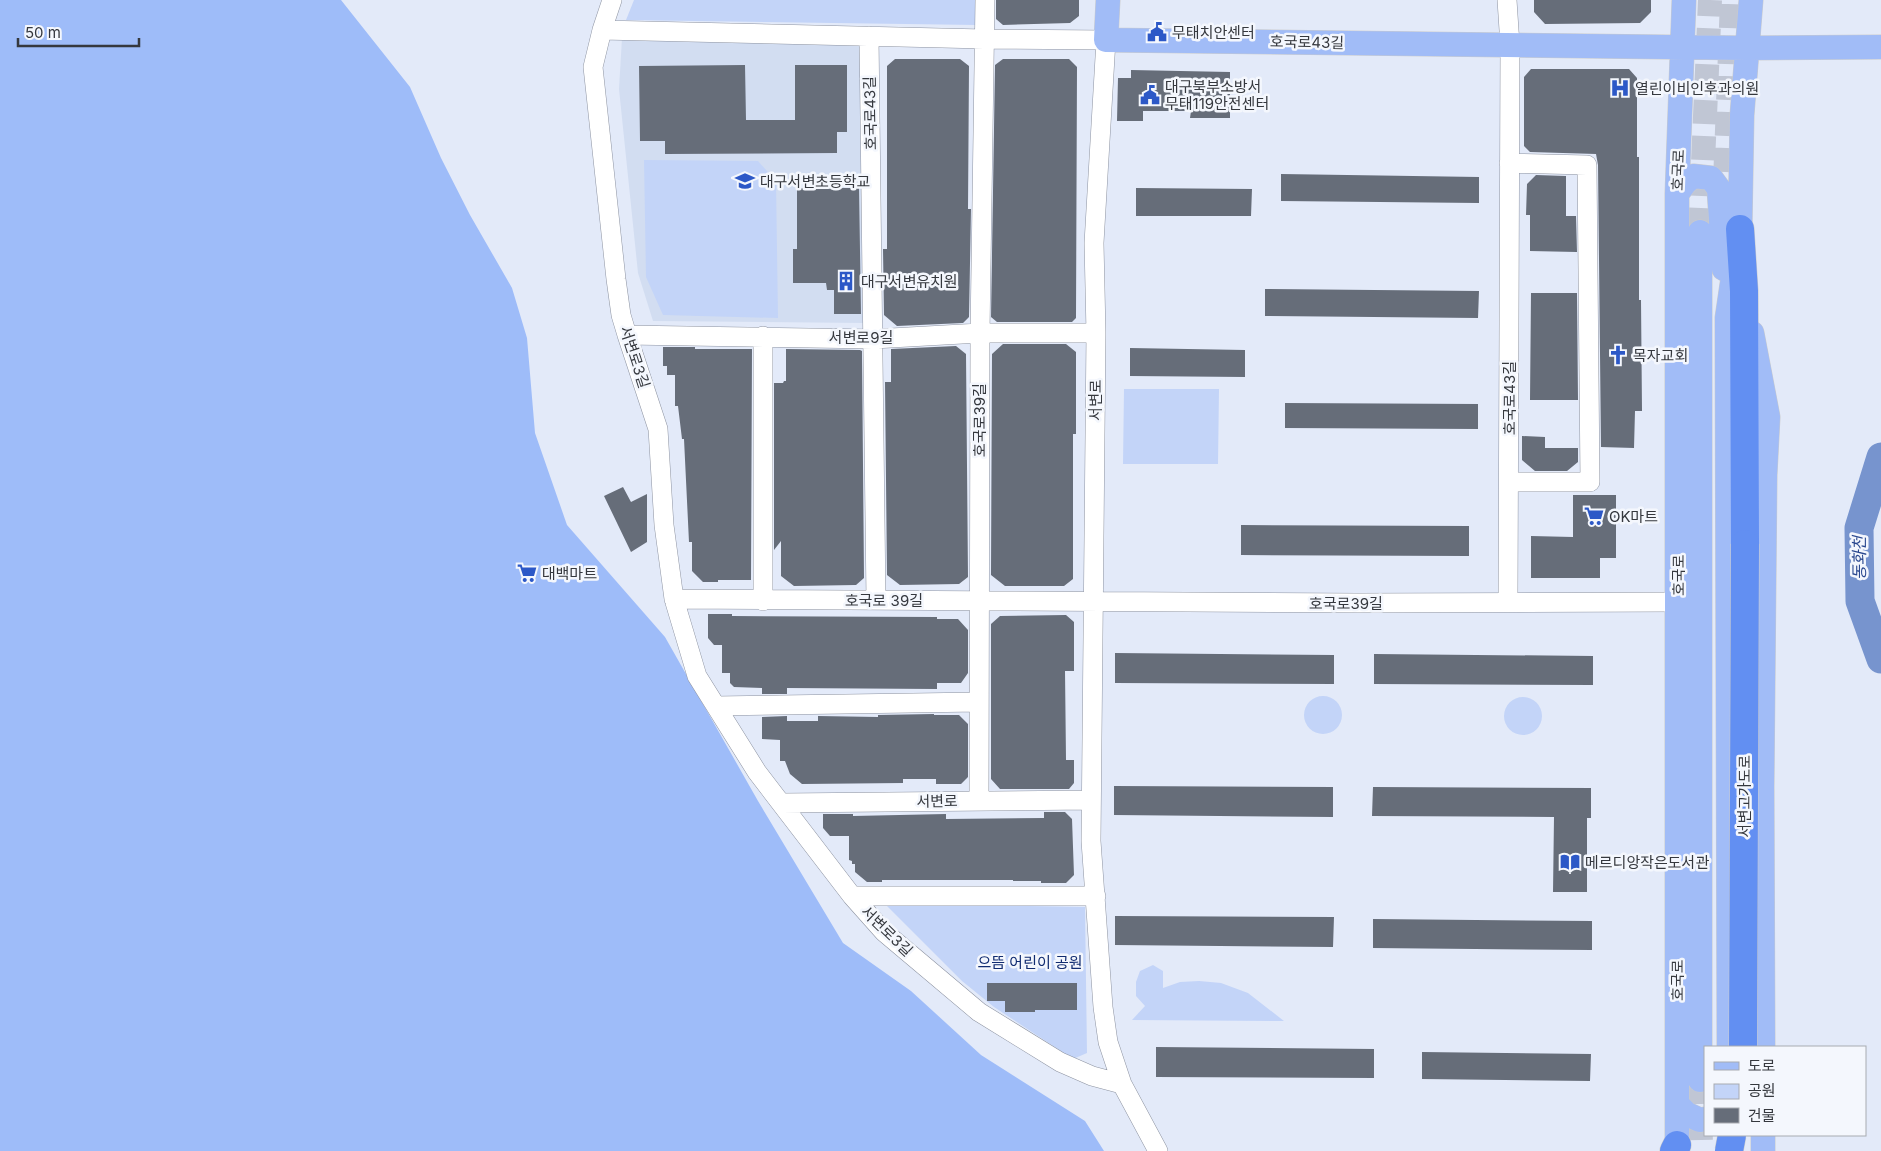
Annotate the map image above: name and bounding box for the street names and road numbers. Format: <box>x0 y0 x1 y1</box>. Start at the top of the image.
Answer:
street label: 호국로43길 <box>1270 32 1344 52</box>
street label: 호국로43길 <box>860 76 880 150</box>
street label: 호국로 <box>1668 149 1688 191</box>
street label: 서변로3길 <box>616 323 654 391</box>
street label: 서변로9길 <box>829 328 893 347</box>
street label: 호국로43길 <box>1500 361 1519 435</box>
street label: 서변로 <box>1086 379 1105 421</box>
street label: 호국로39길 <box>970 383 989 457</box>
street label: 호국로 <box>1669 554 1688 596</box>
street label: 호국로 39길 <box>845 591 923 610</box>
street label: 호국로39길 <box>1309 594 1383 613</box>
street label: 서변고가도로 <box>1735 755 1754 837</box>
street label: 서변로 <box>916 791 958 811</box>
street label: 서변로3길 <box>857 902 917 960</box>
street label: 호국로 <box>1668 959 1687 1001</box>

